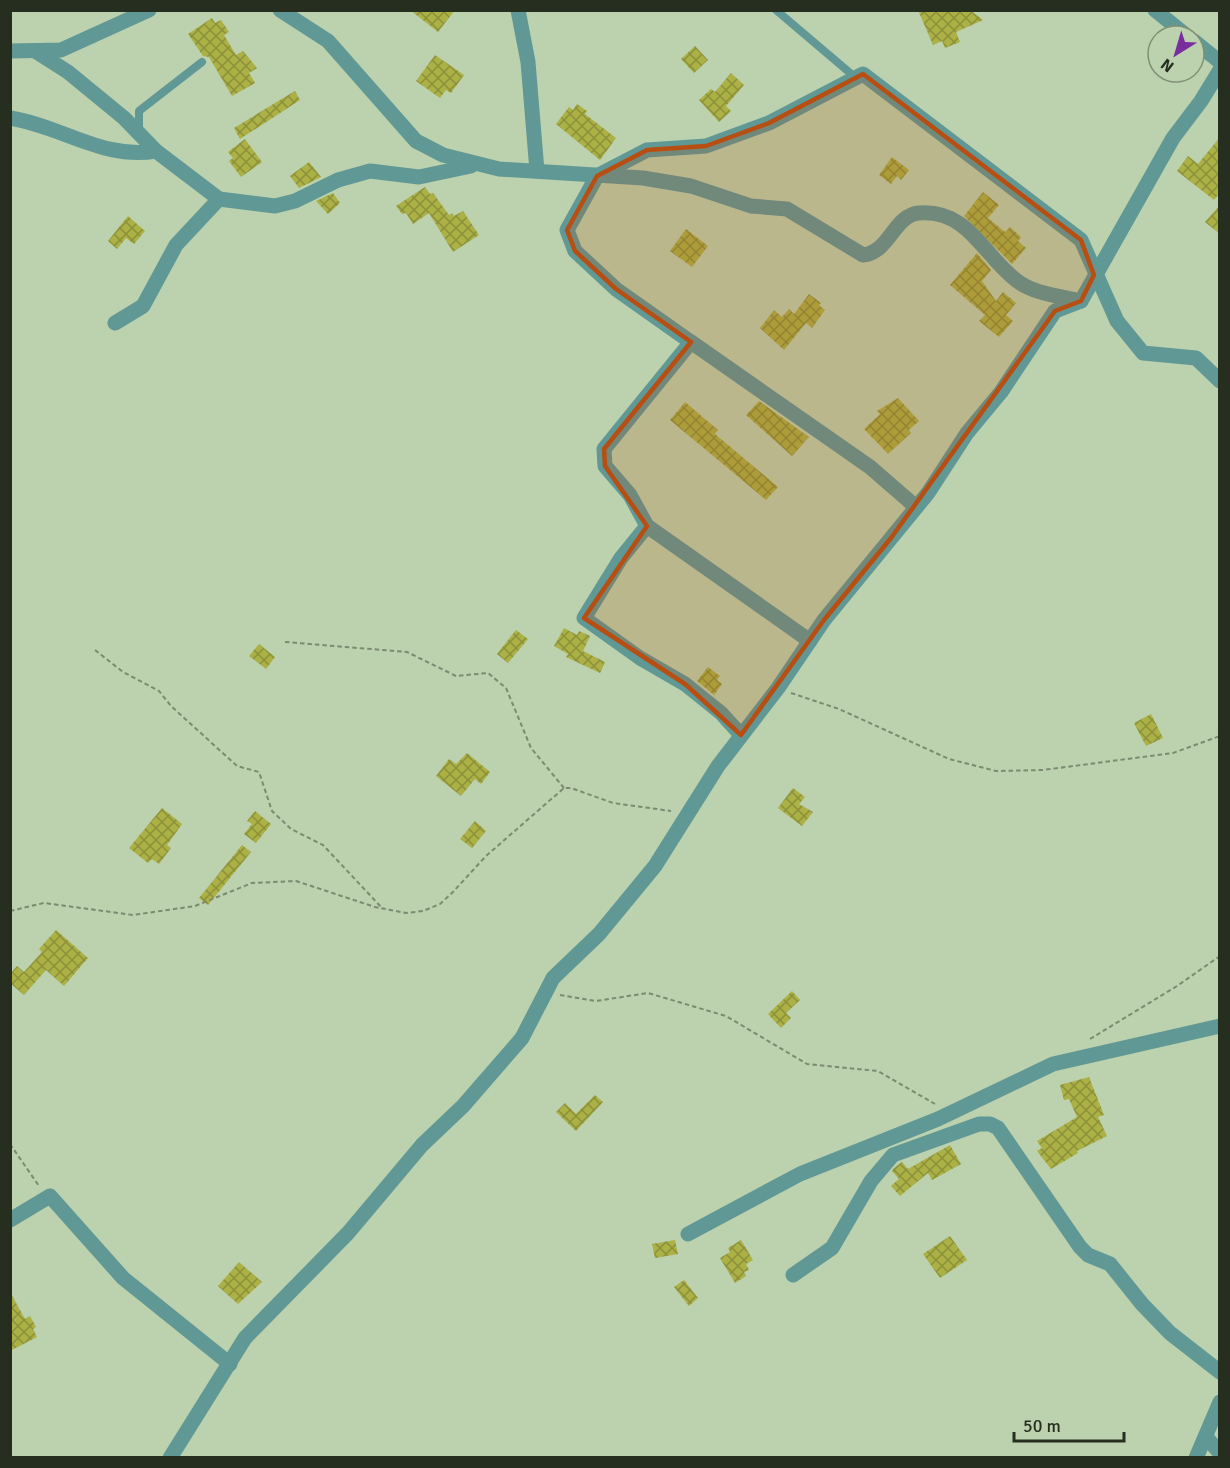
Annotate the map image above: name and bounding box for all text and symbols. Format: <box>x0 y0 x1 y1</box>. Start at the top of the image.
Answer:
north arrow <box>1146 24 1206 84</box>
text: N <box>1157 54 1178 77</box>
scale bar <box>1014 1405 1124 1443</box>
text: 50 m <box>1023 1415 1061 1437</box>

